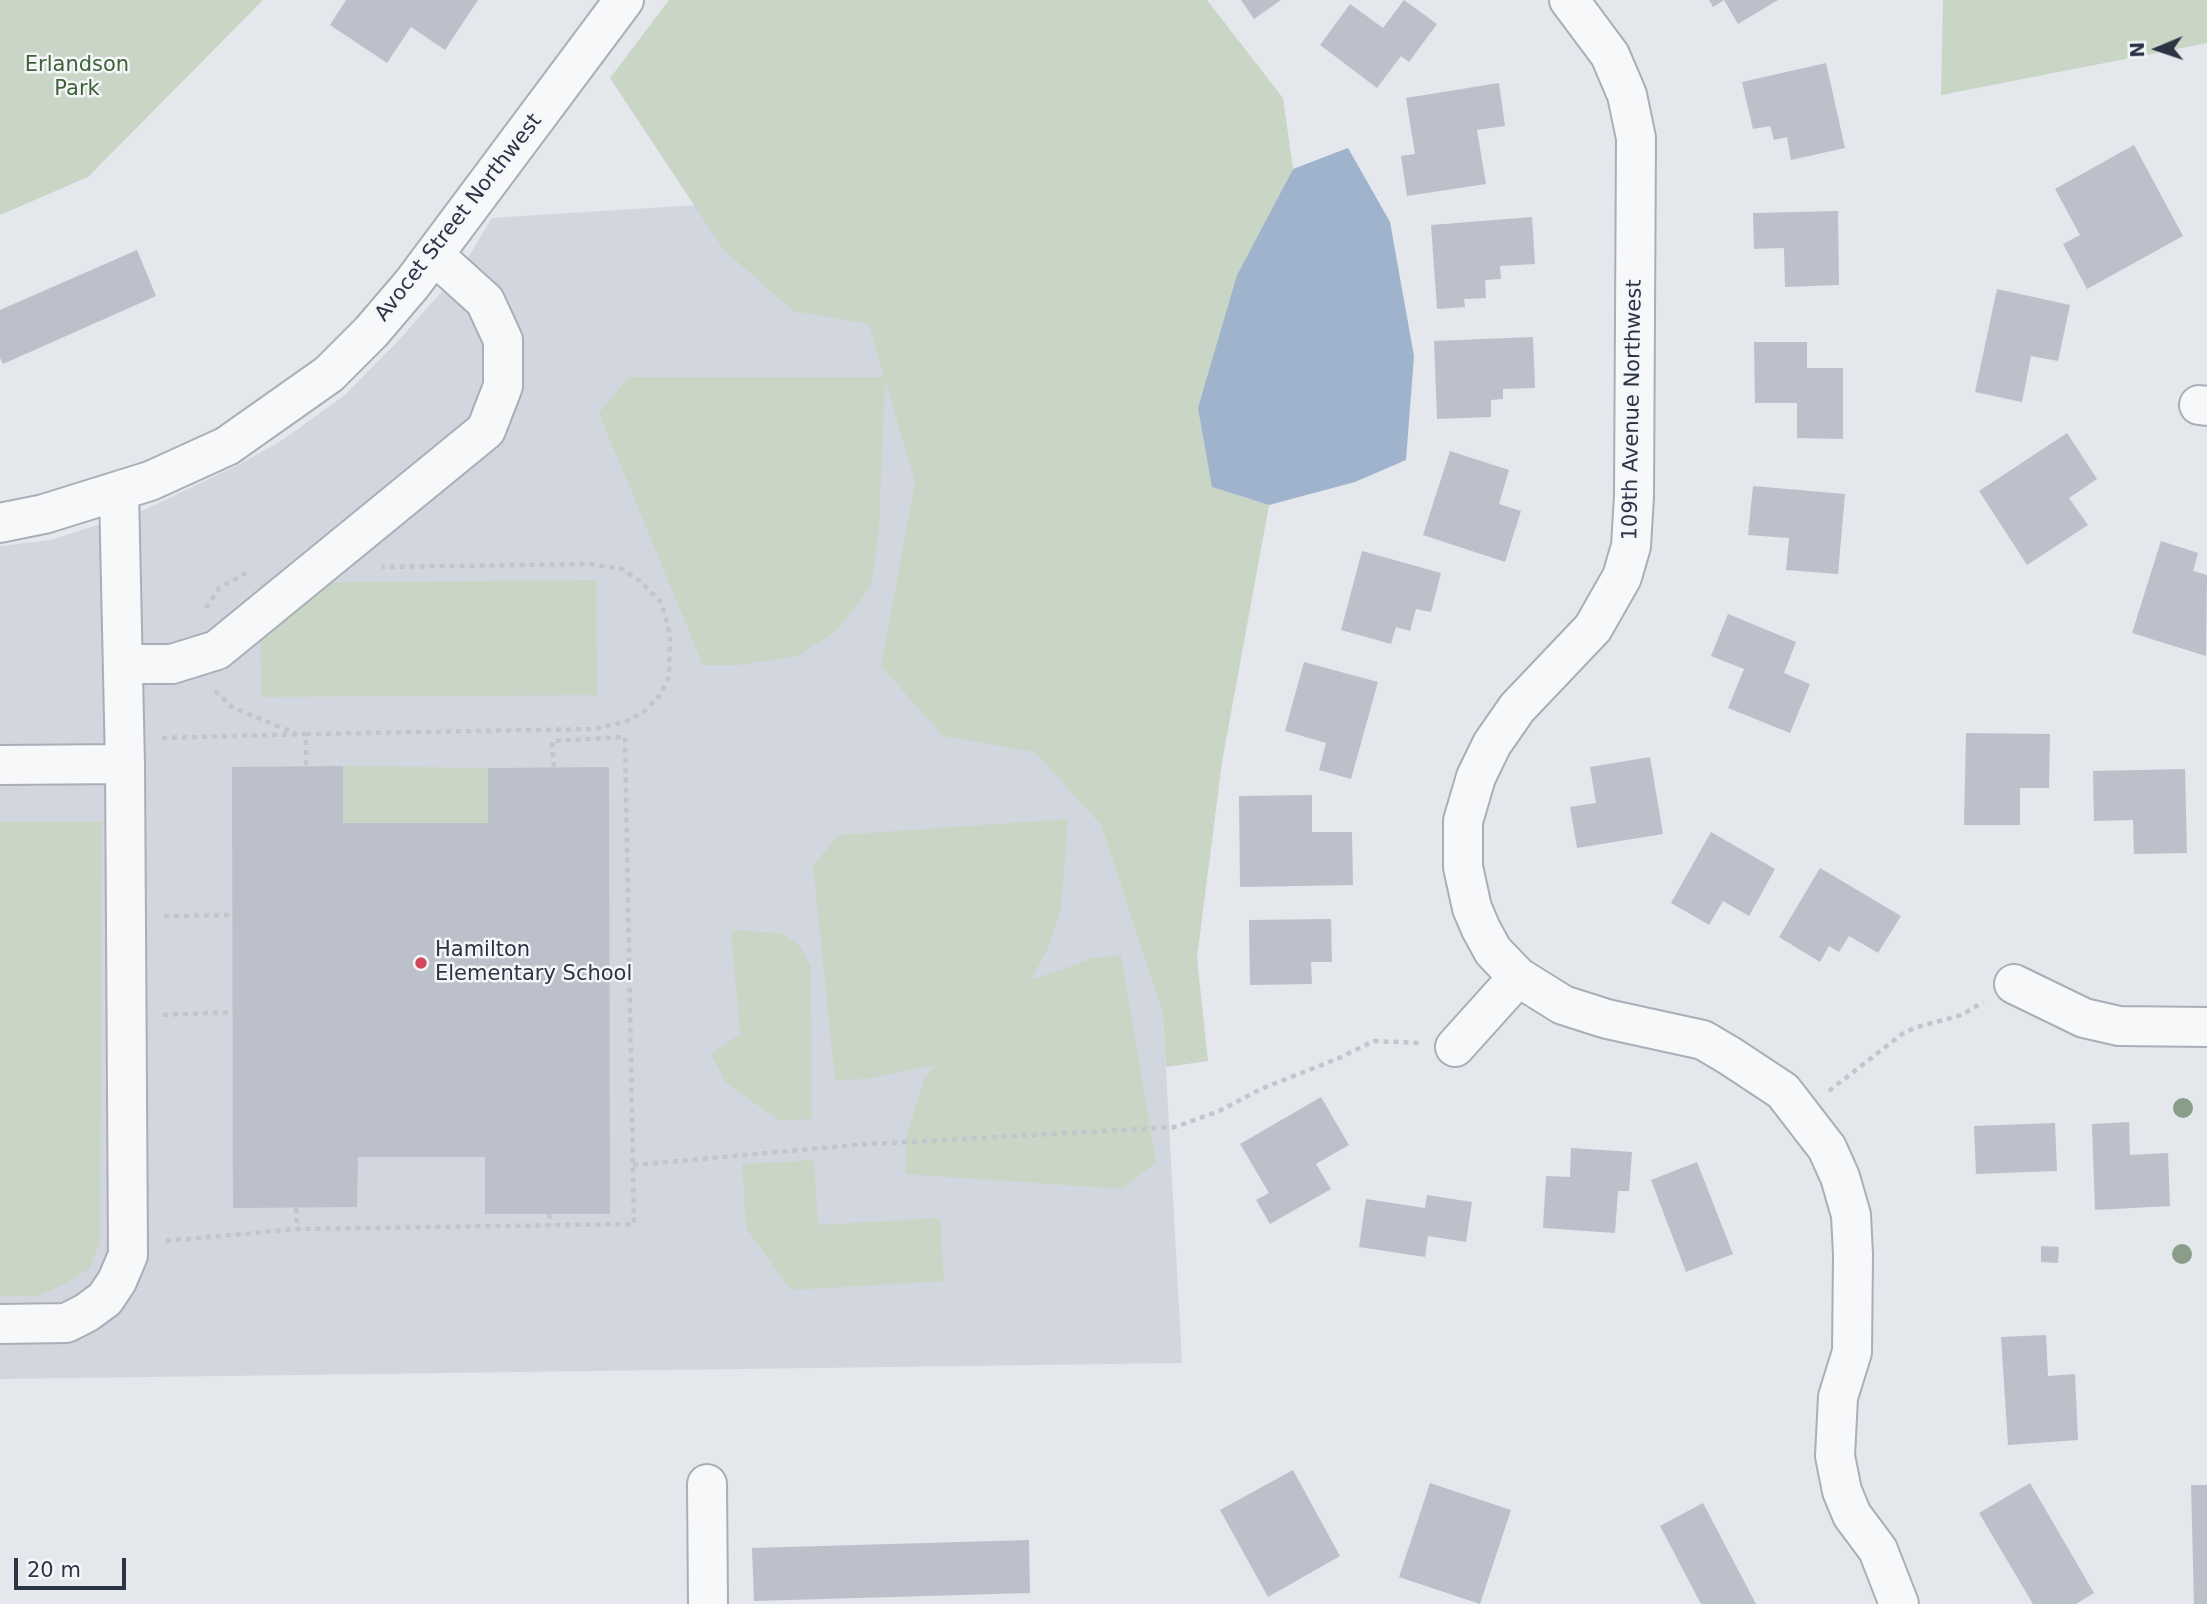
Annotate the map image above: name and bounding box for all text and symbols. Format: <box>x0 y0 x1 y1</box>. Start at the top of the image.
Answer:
north arrow <box>2123 14 2193 84</box>
text: N <box>2126 41 2148 58</box>
park label: Erlandson Park <box>25 53 129 103</box>
street label: Avocet Street Northwest <box>370 109 548 327</box>
street label: 109th Avenue Northwest <box>1618 279 1648 541</box>
place label: Hamilton Elementary School <box>435 938 632 988</box>
marker: Hamilton Elementary School <box>413 955 429 971</box>
scale bar <box>18 1544 130 1588</box>
text: 20 m <box>27 1558 81 1582</box>

